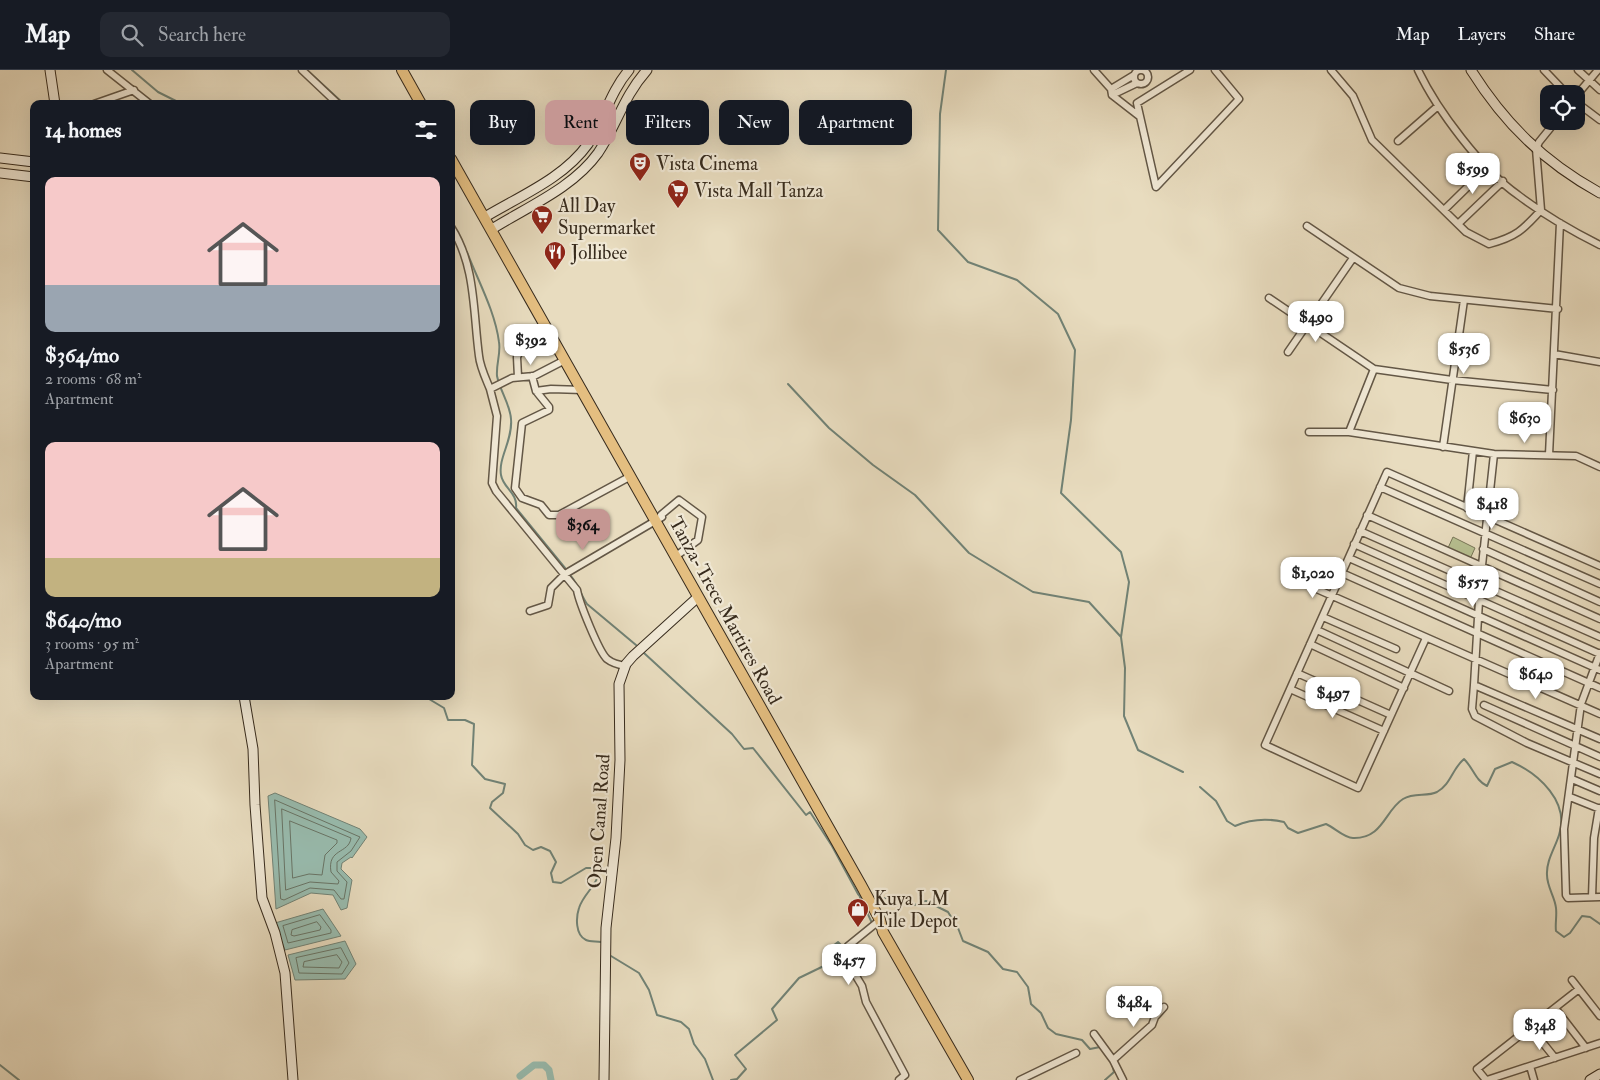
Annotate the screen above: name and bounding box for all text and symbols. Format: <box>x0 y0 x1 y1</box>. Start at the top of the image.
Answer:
search box <box>100 12 450 57</box>
text: Map <box>25 19 70 50</box>
icon: search <box>118 21 146 49</box>
text: Search here <box>158 23 246 47</box>
text: Map <box>1396 23 1430 46</box>
text: Layers <box>1458 23 1506 46</box>
text: Share <box>1534 23 1575 46</box>
map controls <box>1540 85 1585 130</box>
button: locate <box>1540 85 1585 130</box>
chip: Buy <box>470 100 535 145</box>
chip: Rent <box>545 100 616 145</box>
chip: Filters <box>626 100 709 145</box>
chip: New <box>719 100 789 145</box>
chip: Apartment <box>799 100 912 145</box>
icon: filters <box>412 116 440 144</box>
text: 14 homes <box>45 117 122 144</box>
theatre icon: Vista Cinema <box>628 151 652 182</box>
place label: Vista Cinema <box>656 152 758 176</box>
pin: $599 <box>1443 152 1503 195</box>
text: $599 <box>1457 159 1489 179</box>
supermarket icon: Vista Mall Tanza <box>666 178 690 209</box>
place label: Vista Mall Tanza <box>694 179 824 203</box>
place label: All Day Supermarket <box>557 194 655 241</box>
supermarket icon: All Day Supermarket <box>530 204 554 235</box>
icon: home <box>198 209 288 299</box>
restaurant icon: Jollibee <box>543 240 567 271</box>
place label: Jollibee <box>570 241 627 265</box>
pin: $490 <box>1286 300 1346 343</box>
text: $490 <box>1299 307 1333 327</box>
pin: $392 <box>501 324 561 366</box>
text: $392 <box>515 330 547 350</box>
pin: $536 <box>1434 332 1494 375</box>
text: $536 <box>1449 339 1479 359</box>
text: $364/mo <box>45 342 119 369</box>
text: 2 rooms · 68 m² <box>45 369 141 389</box>
text: Apartment <box>45 389 113 409</box>
pin: $630 <box>1495 402 1555 444</box>
text: $630 <box>1509 408 1541 428</box>
icon: home <box>198 474 288 564</box>
pin: $418 <box>1462 488 1522 530</box>
text: $418 <box>1477 494 1507 514</box>
pin: $364 <box>553 508 613 551</box>
street label: Tanza-Trece Martires Road <box>664 512 787 709</box>
text: $364 <box>567 515 599 535</box>
pin: $1,020 <box>1272 556 1354 599</box>
text: $1,020 <box>1291 563 1335 583</box>
pin: $557 <box>1443 566 1503 608</box>
text: $557 <box>1458 572 1488 592</box>
text: $640/mo <box>45 607 121 634</box>
text: 3 rooms · 95 m² <box>45 634 139 654</box>
text: Apartment <box>45 654 113 674</box>
pin: $640 <box>1506 658 1566 700</box>
text: $640 <box>1519 664 1553 684</box>
pin: $497 <box>1303 676 1363 719</box>
text: $497 <box>1316 683 1350 703</box>
street label: Open Canal Road <box>582 752 617 889</box>
place label: Kuya LM Tile Depot <box>874 887 958 934</box>
shop icon: Kuya LM Tile Depot <box>846 897 870 928</box>
pin: $457 <box>819 944 879 986</box>
text: $457 <box>833 950 865 970</box>
pin: $484 <box>1104 986 1164 1028</box>
text: $484 <box>1117 992 1151 1012</box>
pin: $348 <box>1510 1008 1570 1051</box>
text: $348 <box>1524 1015 1556 1035</box>

